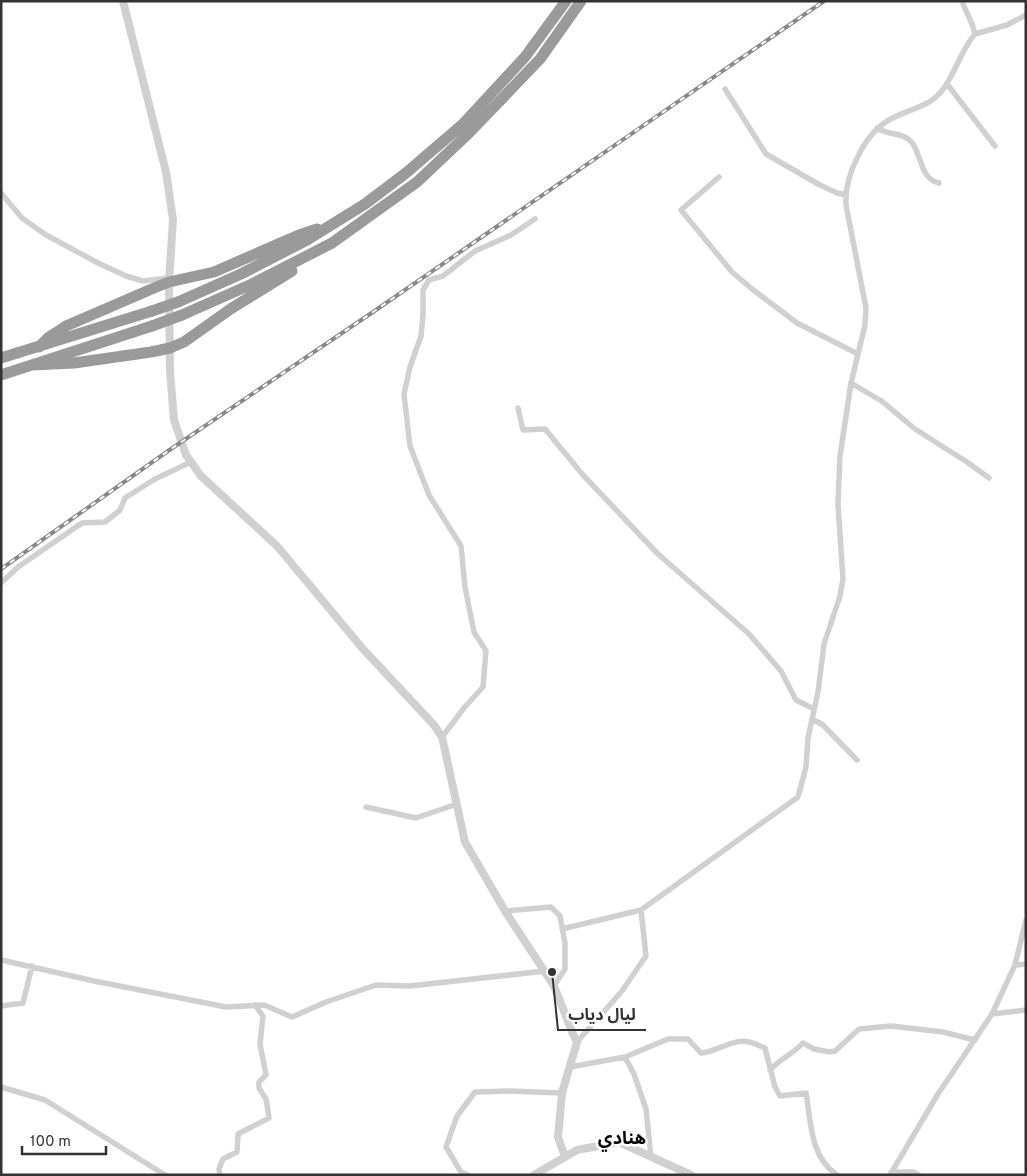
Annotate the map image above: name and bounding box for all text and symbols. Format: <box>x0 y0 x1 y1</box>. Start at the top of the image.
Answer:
callout: ليال دياب <box>558 999 646 1030</box>
text: ليال دياب <box>568 1006 636 1026</box>
scale bar <box>22 1124 106 1156</box>
district label: هنادي <box>598 1128 646 1152</box>
text: 100 m <box>30 1133 71 1152</box>

